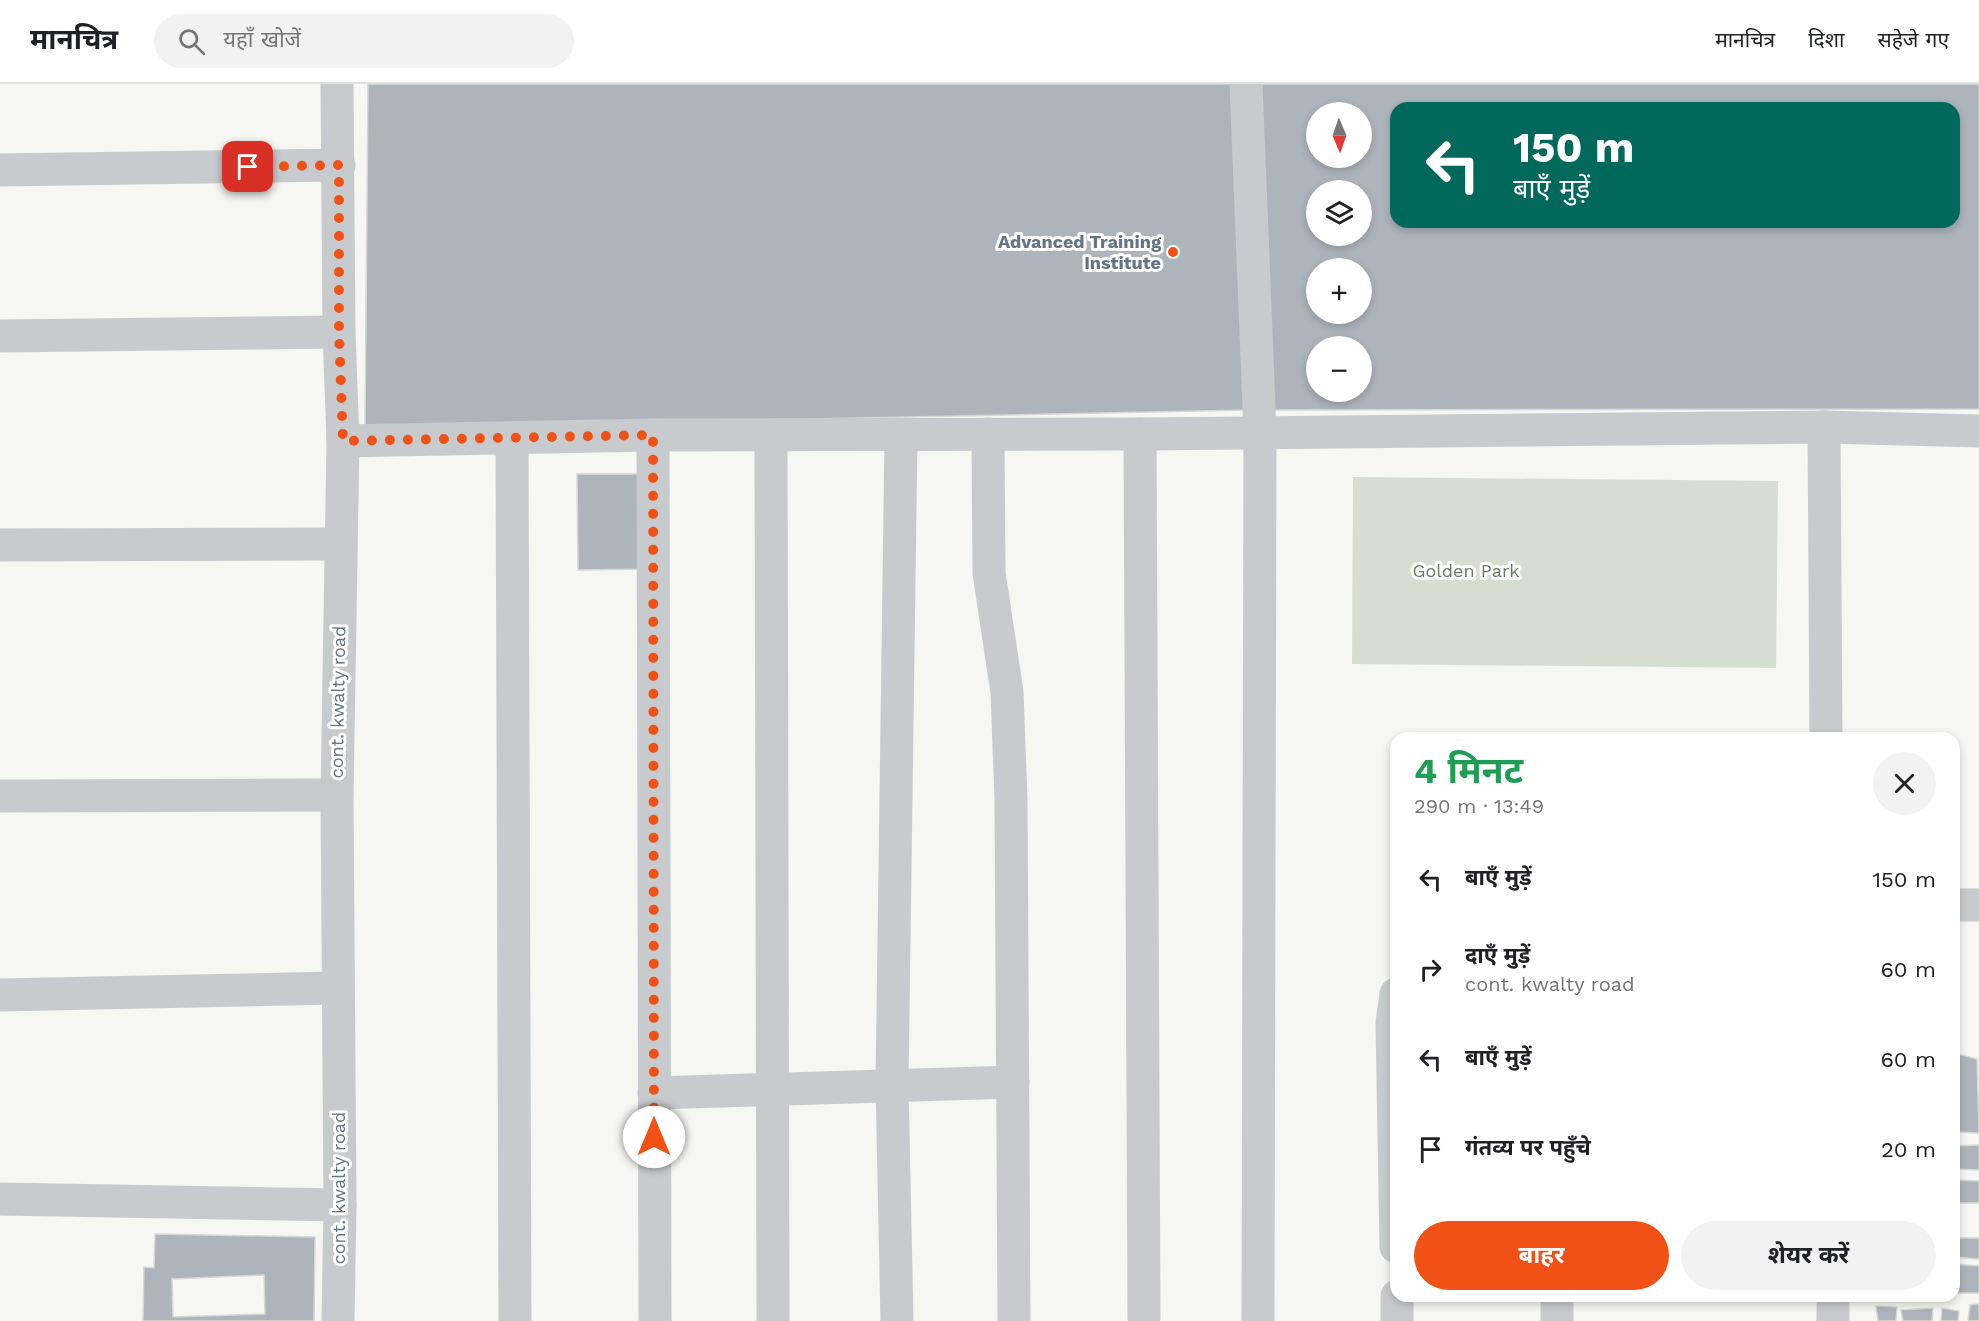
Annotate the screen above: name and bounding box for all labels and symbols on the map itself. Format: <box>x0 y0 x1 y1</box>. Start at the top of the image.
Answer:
north arrow <box>1306 102 1372 168</box>
pin <box>222 141 273 192</box>
place label: Advanced Training Institute <box>998 231 1162 273</box>
marker: Advanced Training Institute <box>1166 245 1180 259</box>
park label: Golden Park <box>1412 560 1520 581</box>
street label: cont. kwalty road <box>326 626 349 778</box>
position arrow <box>622 1105 686 1169</box>
street label: cont. kwalty road <box>328 1112 349 1264</box>

